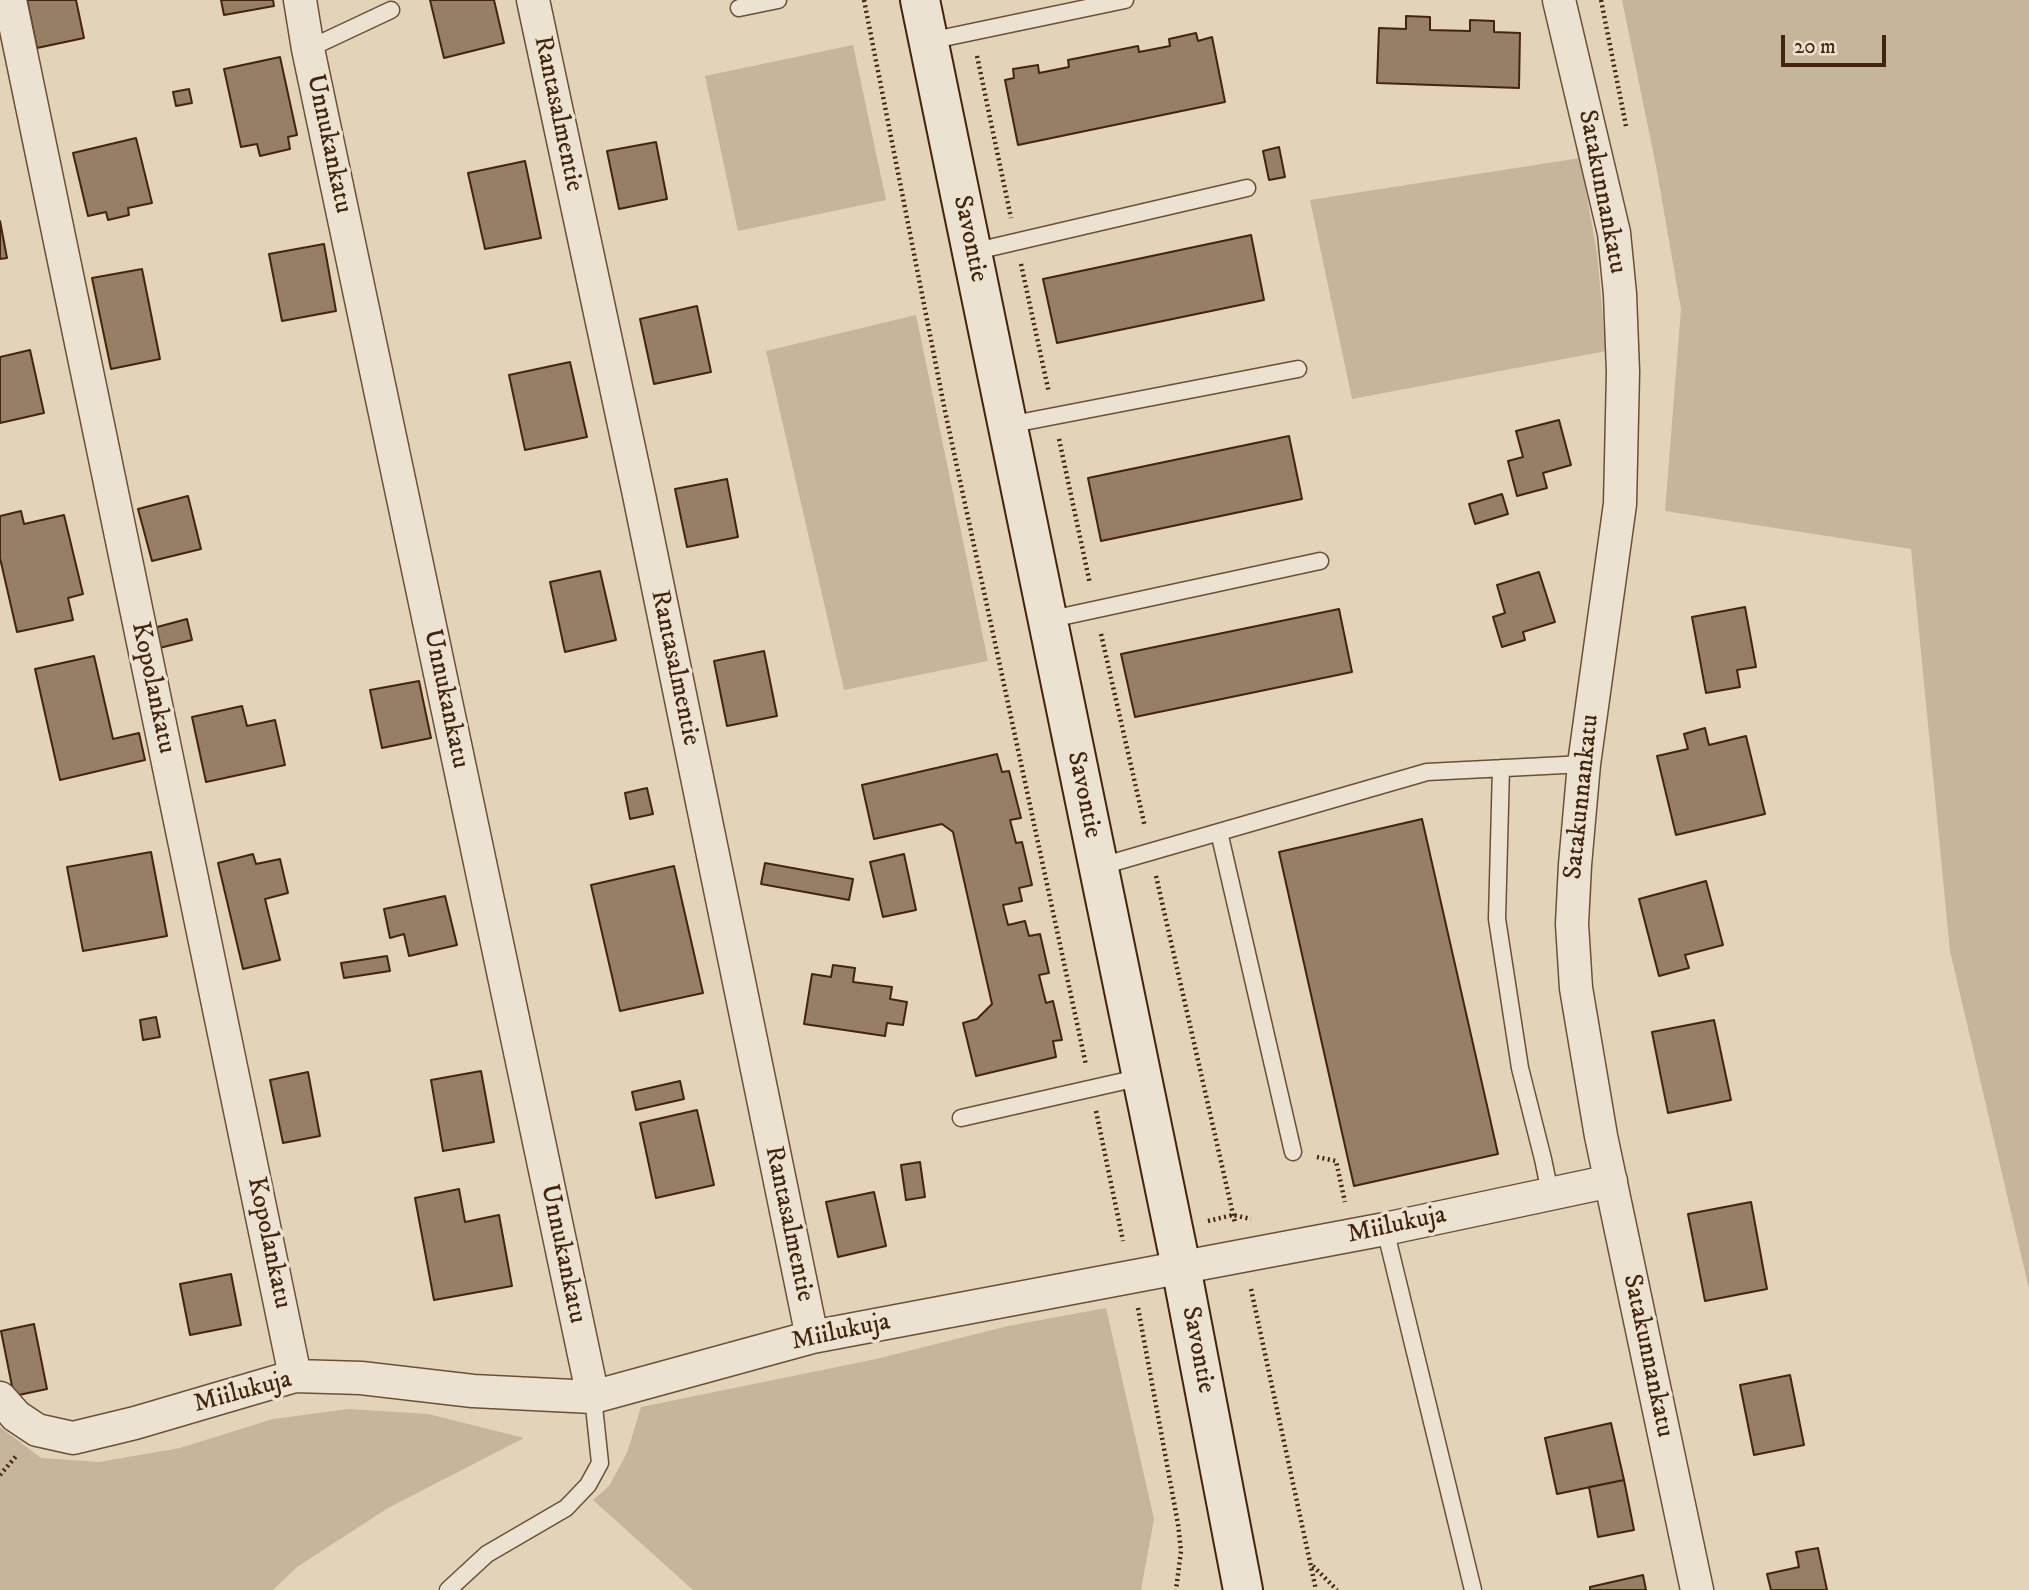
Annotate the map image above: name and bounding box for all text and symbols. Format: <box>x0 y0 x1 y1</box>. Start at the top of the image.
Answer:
scale bar <box>1784 21 1889 65</box>
street label: Rantasalmentie <box>525 33 589 195</box>
text: 20 m <box>1794 34 1836 60</box>
street label: Unnukankatu <box>298 72 358 216</box>
street label: Satakunnankatu <box>1570 108 1632 276</box>
street label: Savontie <box>945 193 993 285</box>
street label: Rantasalmentie <box>642 587 706 749</box>
street label: Kopolankatu <box>123 619 181 757</box>
street label: Unnukankatu <box>415 627 475 771</box>
street label: Satakunnankatu <box>1559 713 1607 881</box>
street label: Savontie <box>1059 749 1107 841</box>
street label: Rantasalmentie <box>756 1143 820 1305</box>
street label: Kopolankatu <box>239 1174 297 1312</box>
street label: Unnukankatu <box>532 1182 592 1326</box>
street label: Miilukuja <box>1345 1200 1449 1252</box>
street label: Satakunnankatu <box>1614 1272 1680 1440</box>
street label: Savontie <box>1173 1304 1221 1396</box>
street label: Miilukuja <box>789 1307 893 1359</box>
street label: Miilukuja <box>191 1365 295 1421</box>

